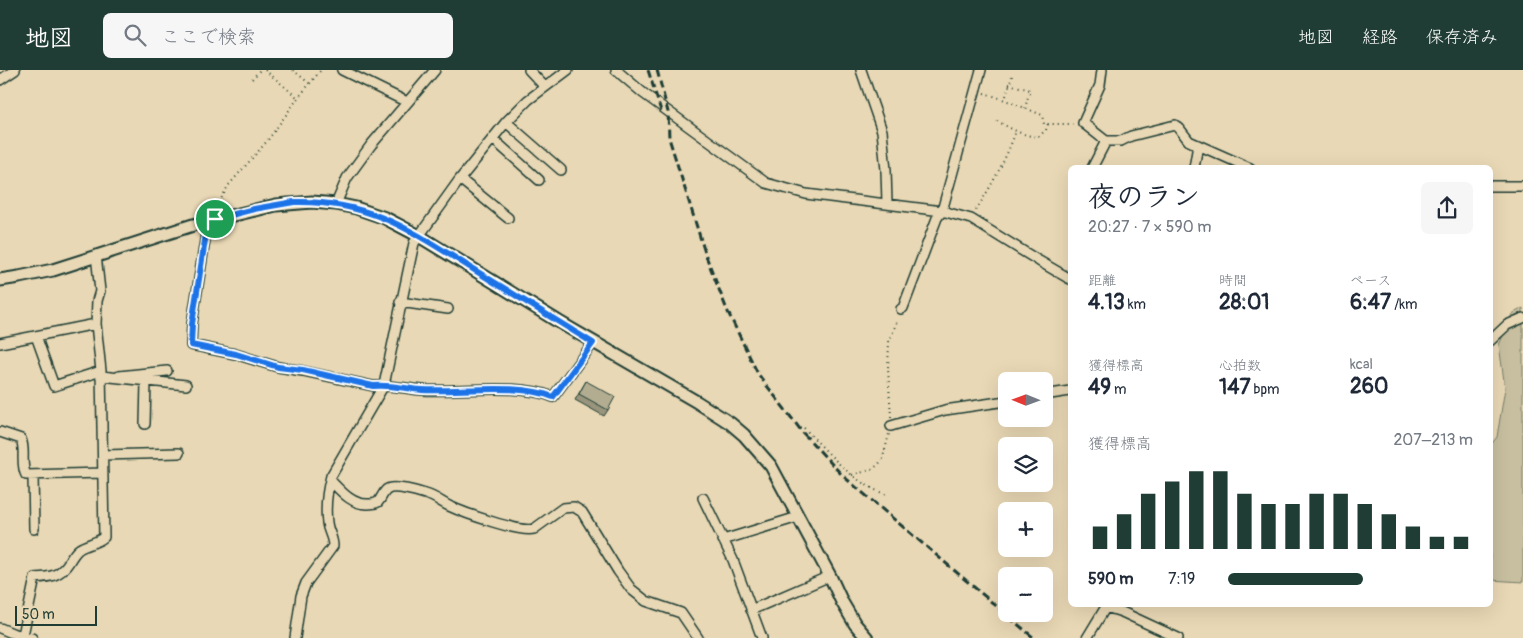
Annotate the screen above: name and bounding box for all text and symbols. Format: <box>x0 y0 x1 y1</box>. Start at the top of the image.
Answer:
search box <box>103 13 453 58</box>
icon: search <box>121 21 149 49</box>
text: 地図 <box>25 24 73 53</box>
text: ここで検索 <box>161 25 256 49</box>
text: 地図 <box>1298 26 1334 49</box>
text: 経路 <box>1362 26 1398 49</box>
text: 保存済み <box>1426 26 1498 49</box>
text: 夜のラン <box>1088 180 1200 215</box>
button: share <box>1421 182 1473 234</box>
pin <box>194 198 236 240</box>
icon: arrive <box>201 205 229 233</box>
text: 20:27 · 7 × 590 m <box>1088 217 1211 237</box>
text: 距離 <box>1088 272 1116 289</box>
text: 時間 <box>1219 272 1247 289</box>
text: ペース <box>1350 272 1391 289</box>
text: 4.13 <box>1088 289 1125 316</box>
text: 28:01 <box>1219 289 1269 316</box>
text: 6:47 <box>1350 289 1391 316</box>
text: km <box>1125 296 1146 313</box>
text: /km <box>1391 296 1417 313</box>
text: kcal <box>1350 356 1373 373</box>
text: 獲得標高 <box>1088 357 1144 374</box>
text: 心拍数 <box>1219 357 1261 374</box>
north arrow <box>998 372 1052 428</box>
map controls <box>998 372 1053 622</box>
text: 260 <box>1350 373 1388 400</box>
text: 49 <box>1088 374 1111 401</box>
text: 147 <box>1219 374 1251 401</box>
text: m <box>1111 381 1126 398</box>
text: bpm <box>1251 381 1279 398</box>
text: 207–213 m <box>1393 430 1473 450</box>
text: 獲得標高 <box>1088 434 1152 454</box>
button: layers <box>998 437 1053 492</box>
button: + <box>998 502 1053 557</box>
button: − <box>998 567 1053 622</box>
text: 590 m <box>1088 569 1134 589</box>
text: 7:19 <box>1168 569 1195 589</box>
scale bar <box>15 603 98 626</box>
text: 50 m <box>22 606 55 623</box>

